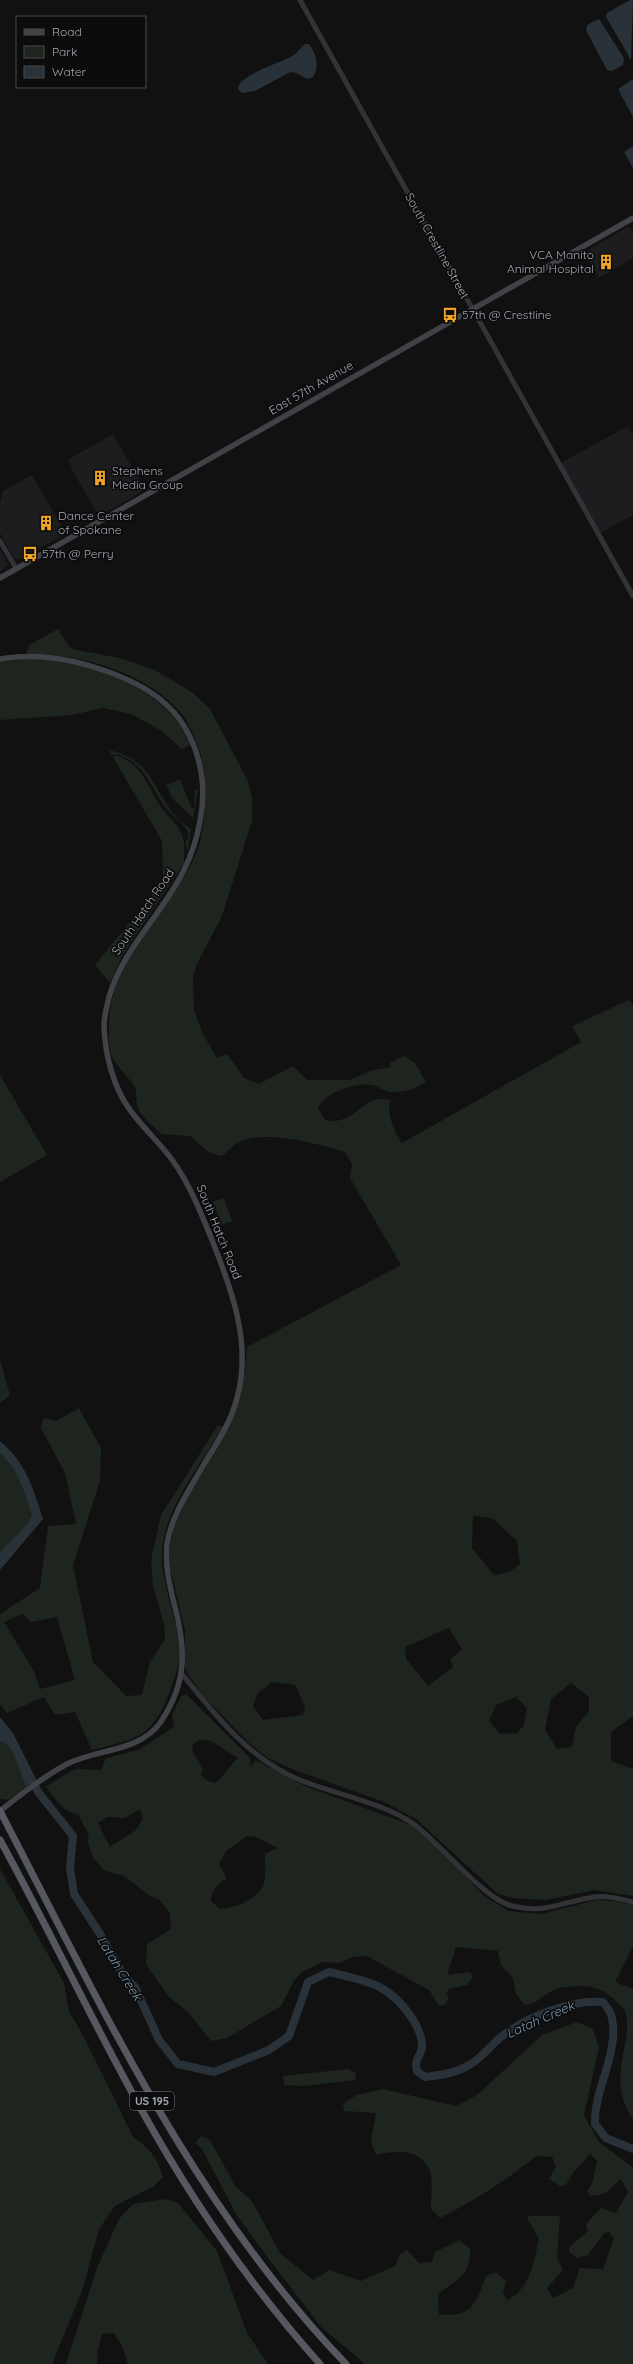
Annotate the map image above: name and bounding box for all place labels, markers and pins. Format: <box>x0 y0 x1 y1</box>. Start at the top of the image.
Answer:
place label: VCA Manito Animal Hospital <box>507 247 594 276</box>
building icon: VCA Manito Animal Hospital <box>597 253 615 271</box>
bus stop icon: 57th @ Crestline <box>441 306 459 324</box>
place label: 57th @ Crestline <box>462 307 552 322</box>
place label: Stephens Media Group <box>112 463 183 492</box>
building icon: Stephens Media Group <box>91 469 109 487</box>
place label: Dance Center of Spokane <box>58 508 134 537</box>
building icon: Dance Center of Spokane <box>37 514 55 532</box>
bus stop icon: 57th @ Perry <box>21 545 39 563</box>
place label: 57th @ Perry <box>42 546 114 561</box>

